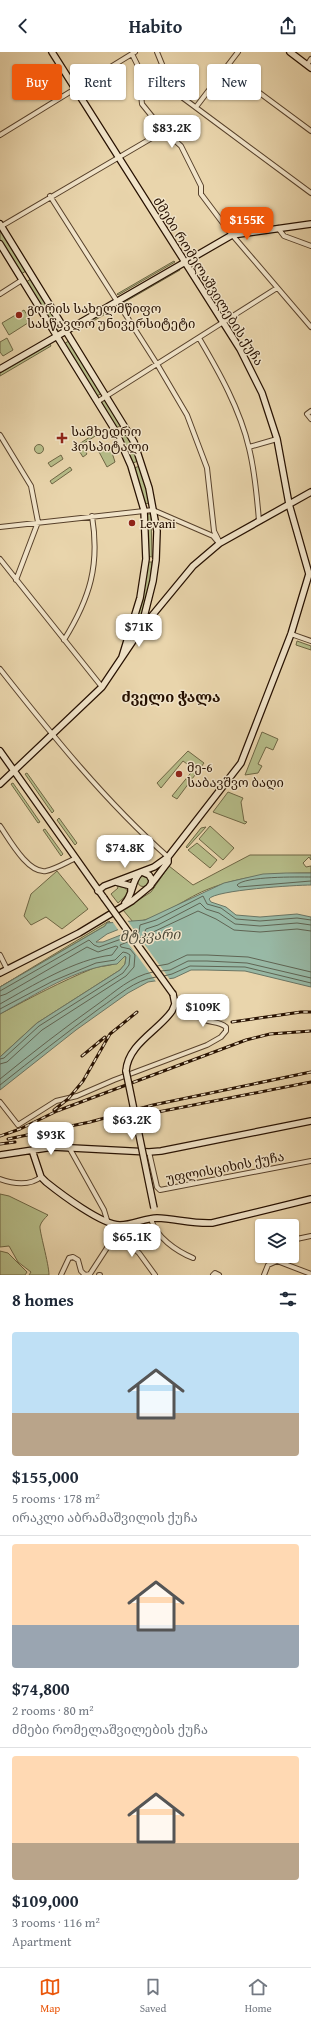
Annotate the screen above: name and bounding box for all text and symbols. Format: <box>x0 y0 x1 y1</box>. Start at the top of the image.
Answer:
text: Habito <box>129 13 182 40</box>
icon: back <box>12 15 34 37</box>
icon: share <box>277 15 299 37</box>
chip: Buy <box>12 64 62 100</box>
chip: Rent <box>70 64 126 100</box>
chip: Filters <box>134 64 199 100</box>
chip: New <box>207 64 261 100</box>
pin: $83.2K <box>139 115 205 149</box>
text: $83.2K <box>153 118 191 137</box>
street label: ძმები რომელაშვილების ქუჩა <box>149 193 269 369</box>
pin: $155K <box>219 207 275 241</box>
text: $155K <box>229 210 265 229</box>
place label: გორის სახელმწიფო სასწავლო უნივერსიტეტი <box>27 299 195 333</box>
marker: გორის სახელმწიფო სასწავლო უნივერსიტეტი <box>14 310 24 320</box>
place label: სამხედრო ჰოსპიტალი <box>71 422 149 456</box>
marker: სამხედრო ჰოსპიტალი <box>56 432 68 444</box>
place label: Levani <box>140 514 176 533</box>
marker: Levani <box>127 518 137 528</box>
pin: $71K <box>115 614 163 648</box>
text: $71K <box>125 617 153 636</box>
district label: ძველი ჭალა <box>121 686 221 707</box>
place label: მე-6 საბავშვო ბაღი <box>187 758 284 792</box>
marker: მე-6 საბავშვო ბაღი <box>174 769 184 779</box>
pin: $74.8K <box>92 835 158 869</box>
text: $74.8K <box>106 838 144 857</box>
water label: მტკვარი <box>119 924 182 946</box>
pin: $109K <box>175 994 231 1028</box>
text: $109K <box>185 997 221 1016</box>
pin: $63.2K <box>99 1107 165 1141</box>
text: $63.2K <box>113 1110 151 1129</box>
pin: $93K <box>27 1122 75 1156</box>
text: $93K <box>37 1125 65 1144</box>
street label: უფლისციხის ქუჩა <box>164 1147 286 1188</box>
map controls <box>255 1219 299 1263</box>
button: layers <box>255 1219 299 1263</box>
pin: $65.1K <box>99 1224 165 1258</box>
text: $65.1K <box>113 1227 151 1246</box>
text: 8 homes <box>12 1287 74 1312</box>
icon: filters <box>277 1288 299 1310</box>
icon: home <box>120 1358 192 1430</box>
text: $155,000 <box>12 1464 78 1489</box>
text: 5 rooms · 178 m² <box>12 1489 100 1508</box>
text: ირაკლი აბრამაშვილის ქუჩა <box>12 1508 198 1527</box>
icon: home <box>120 1570 192 1642</box>
text: $74,800 <box>12 1676 70 1701</box>
text: 2 rooms · 80 m² <box>12 1701 94 1720</box>
text: ძმები რომელაშვილების ქუჩა <box>12 1720 208 1739</box>
icon: home <box>120 1782 192 1854</box>
text: $109,000 <box>12 1888 78 1913</box>
text: 3 rooms · 116 m² <box>12 1913 100 1932</box>
text: Apartment <box>12 1932 72 1951</box>
tab: Map <box>39 1976 61 2016</box>
tab: Saved <box>140 1976 166 2016</box>
tab: Home <box>245 1976 272 2016</box>

